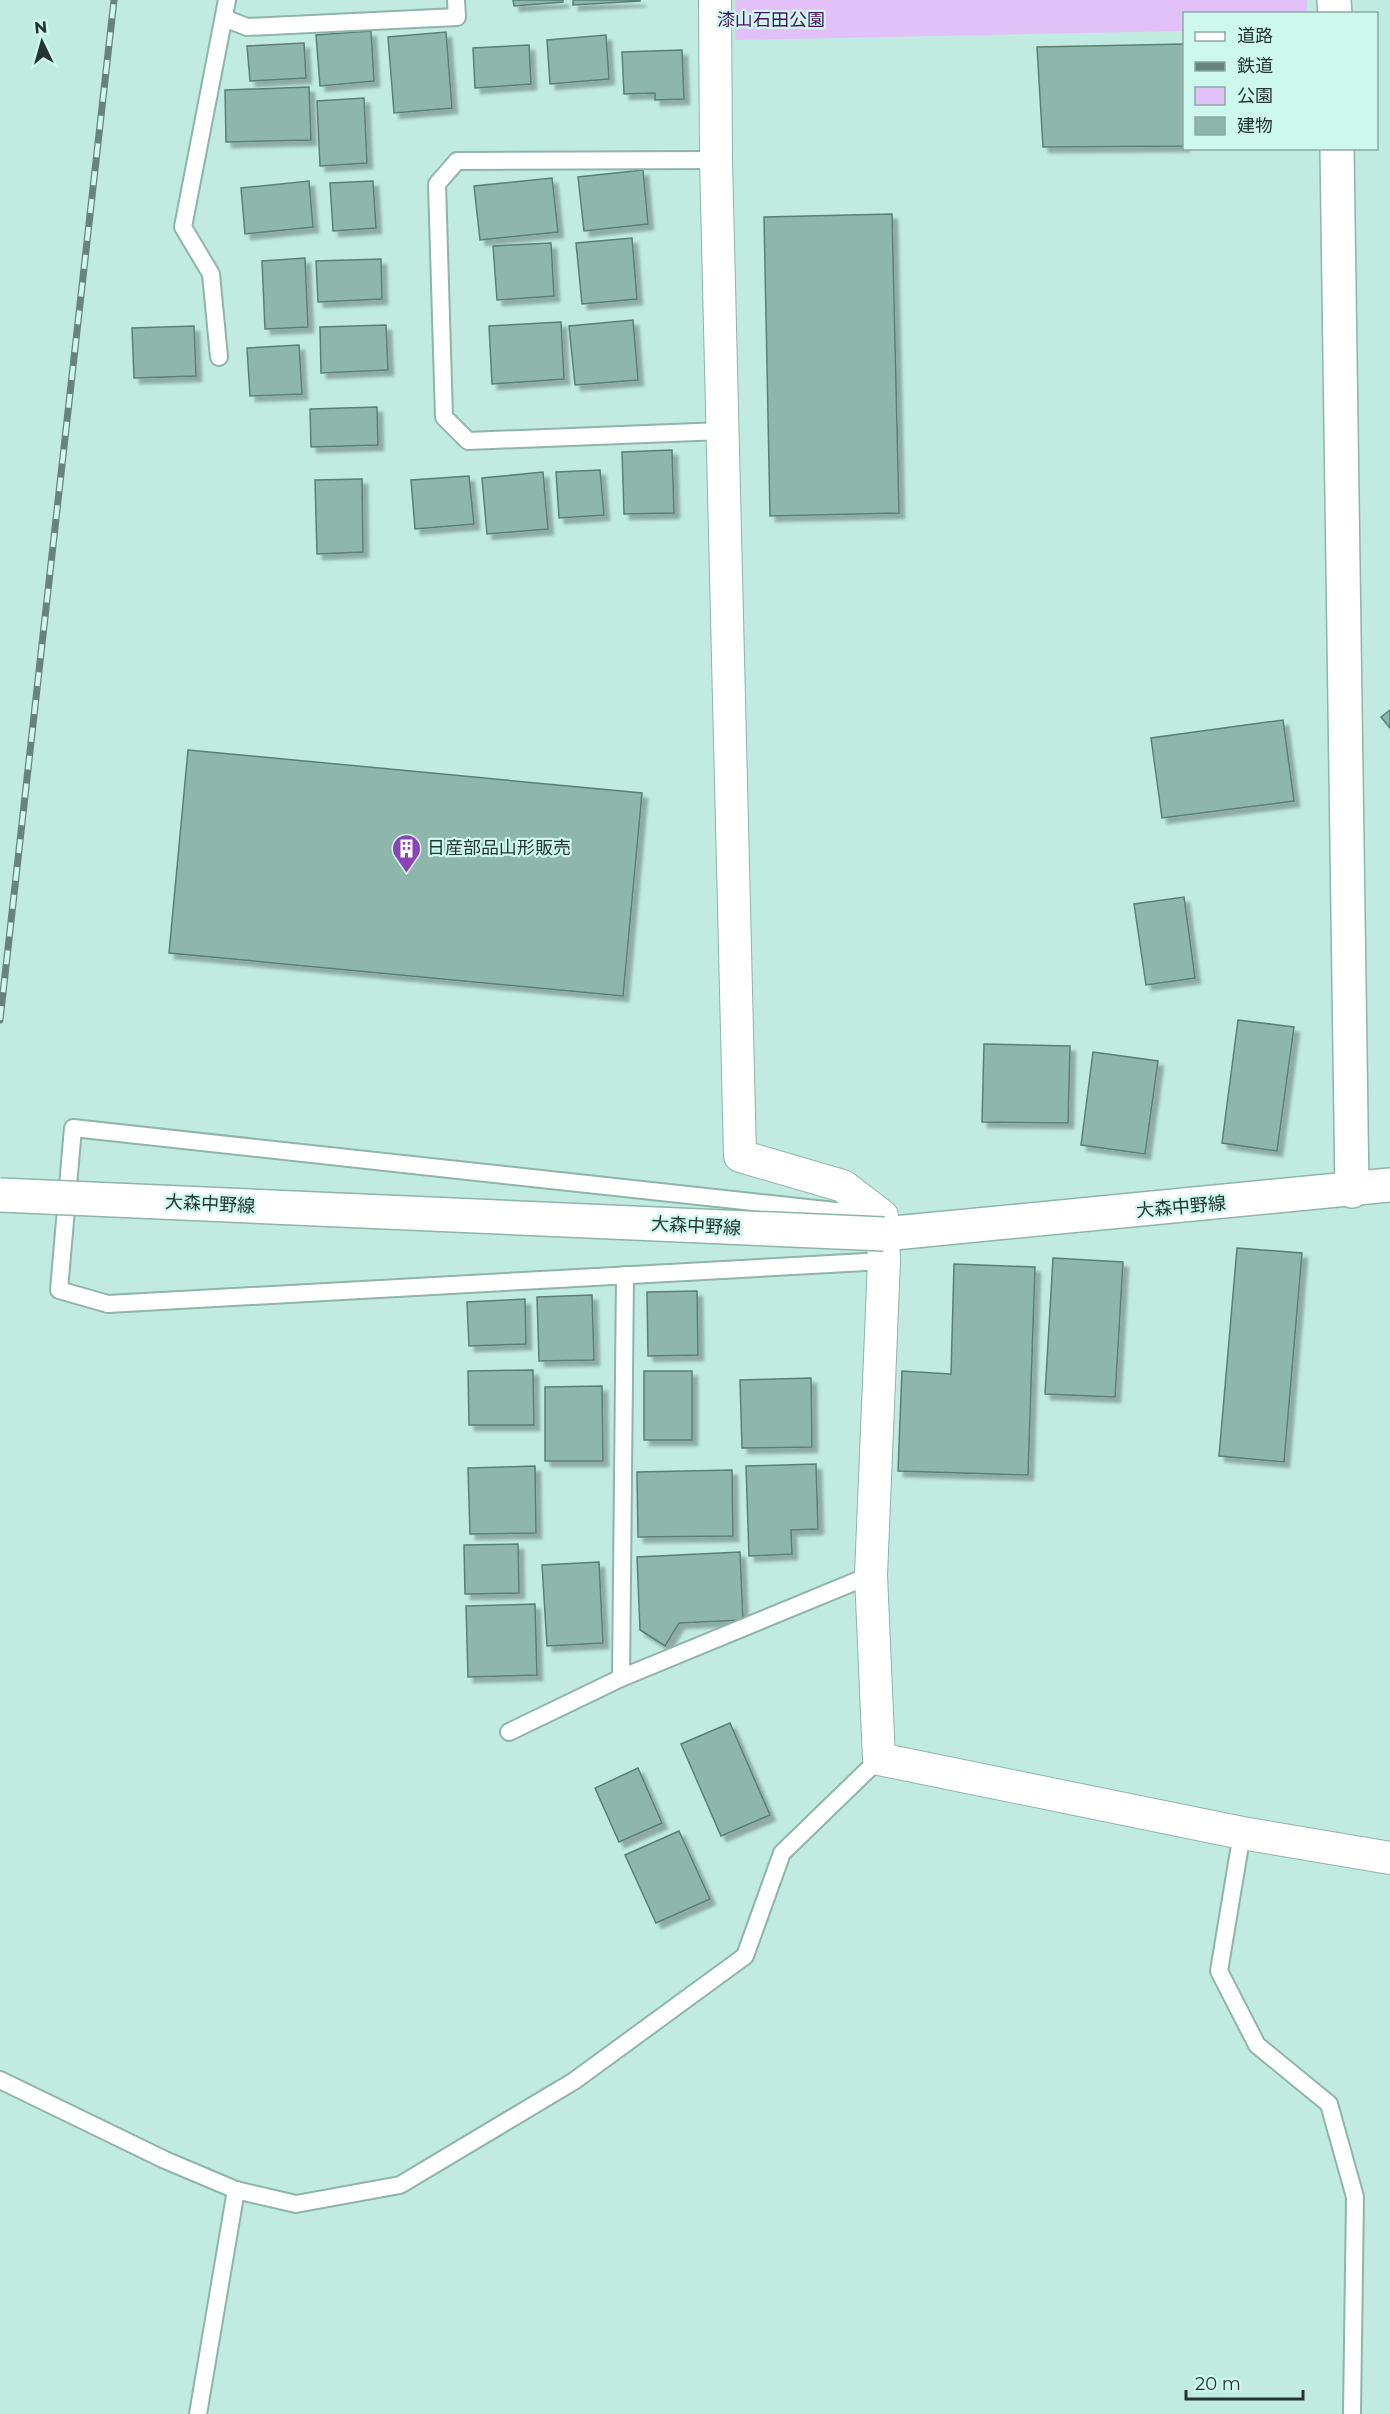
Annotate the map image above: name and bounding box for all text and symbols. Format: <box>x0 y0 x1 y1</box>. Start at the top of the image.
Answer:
park label: 漆山石田公園 <box>717 9 825 31</box>
north arrow <box>12 12 72 72</box>
legend <box>1183 12 1378 150</box>
text: N <box>33 18 48 38</box>
text: 道路 <box>1237 25 1273 47</box>
text: 鉄道 <box>1237 55 1273 77</box>
text: 公園 <box>1237 85 1273 107</box>
text: 建物 <box>1237 115 1273 137</box>
building icon: 日産部品山形販売 <box>390 832 422 874</box>
place label: 日産部品山形販売 <box>427 837 571 859</box>
street label: 大森中野線 <box>164 1191 256 1217</box>
street label: 大森中野線 <box>1135 1192 1227 1222</box>
street label: 大森中野線 <box>650 1213 742 1239</box>
scale bar <box>1186 2363 1303 2401</box>
text: 20 m <box>1195 2373 1241 2395</box>

